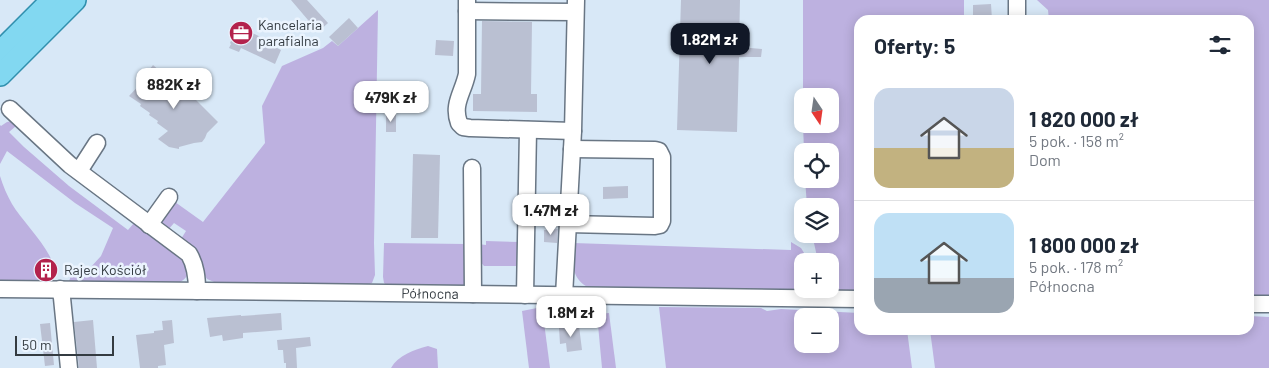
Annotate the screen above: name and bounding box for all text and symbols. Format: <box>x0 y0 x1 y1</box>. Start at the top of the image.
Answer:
place label: Kancelaria parafialna <box>258 16 322 49</box>
office icon: Kancelaria parafialna <box>228 20 254 46</box>
pin: 1.82M zł <box>658 22 762 65</box>
text: 1.82M zł <box>682 29 738 48</box>
icon: filters <box>1206 31 1234 59</box>
text: Oferty: 5 <box>874 33 955 58</box>
pin: 882K zł <box>128 68 220 110</box>
text: 882K zł <box>147 74 201 93</box>
pin: 479K zł <box>345 80 437 123</box>
text: 479K zł <box>365 87 417 106</box>
north arrow <box>794 88 839 132</box>
map controls <box>794 88 839 353</box>
text: 1 820 000 zł <box>1029 106 1139 131</box>
icon: home <box>914 108 974 168</box>
text: 5 pok. · 158 m² <box>1029 131 1124 150</box>
button: locate <box>794 143 839 188</box>
text: Dom <box>1029 150 1061 169</box>
pin: 1.47M zł <box>499 194 603 236</box>
button: layers <box>794 198 839 243</box>
text: 1.47M zł <box>523 200 579 219</box>
text: 1 800 000 zł <box>1029 232 1139 257</box>
icon: home <box>914 233 974 293</box>
button: + <box>794 253 839 298</box>
building icon: Rajec Kościół <box>33 257 59 283</box>
text: 5 pok. · 178 m² <box>1029 257 1123 276</box>
place label: Rajec Kościół <box>64 261 147 278</box>
text: Północna <box>1029 276 1095 295</box>
street label: Północna <box>401 284 459 302</box>
pin: 1.8M zł <box>525 296 617 338</box>
text: 1.8M zł <box>547 302 595 321</box>
button: − <box>794 308 839 353</box>
scale bar <box>15 333 114 356</box>
text: 50 m <box>22 336 51 353</box>

